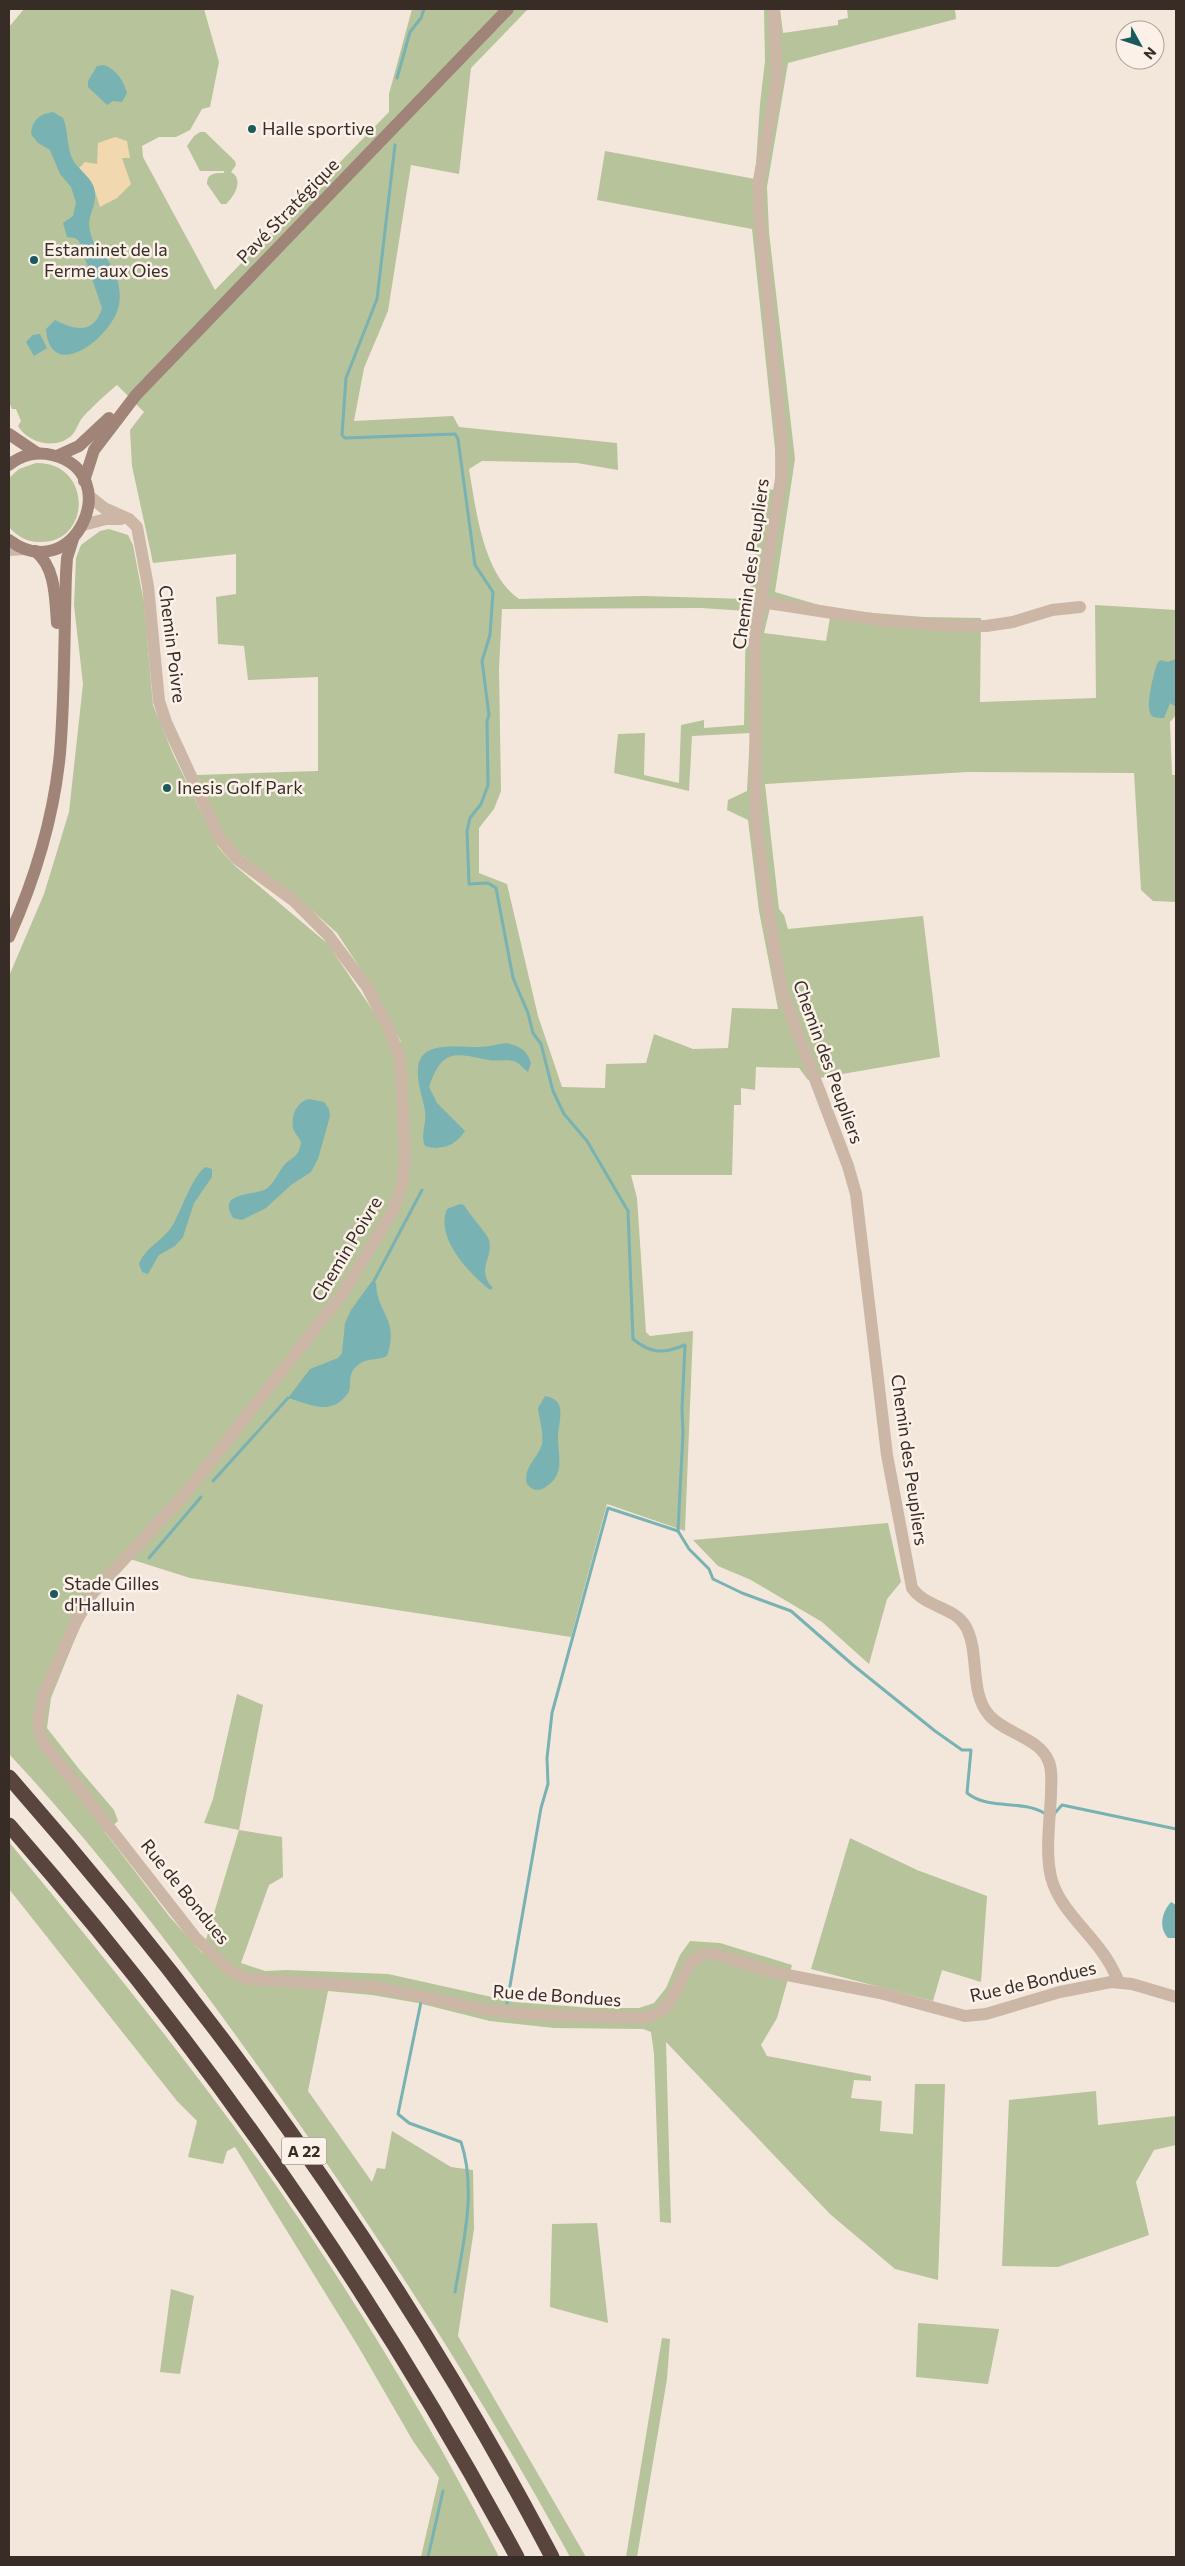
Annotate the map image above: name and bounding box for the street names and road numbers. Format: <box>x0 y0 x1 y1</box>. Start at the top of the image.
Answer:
street label: Pavé Stratégique <box>232 153 343 267</box>
street label: Chemin des Peupliers <box>727 477 773 651</box>
street label: Chemin Poivre <box>155 584 191 704</box>
street label: Chemin des Peupliers <box>789 977 869 1147</box>
street label: Chemin Poivre <box>306 1192 386 1305</box>
street label: Chemin des Peupliers <box>887 1373 933 1547</box>
street label: Rue de Bondues <box>137 1834 235 1948</box>
street label: Rue de Bondues <box>967 1956 1098 2006</box>
street label: Rue de Bondues <box>492 1980 622 2010</box>
road number: A 22 <box>282 2138 326 2164</box>

